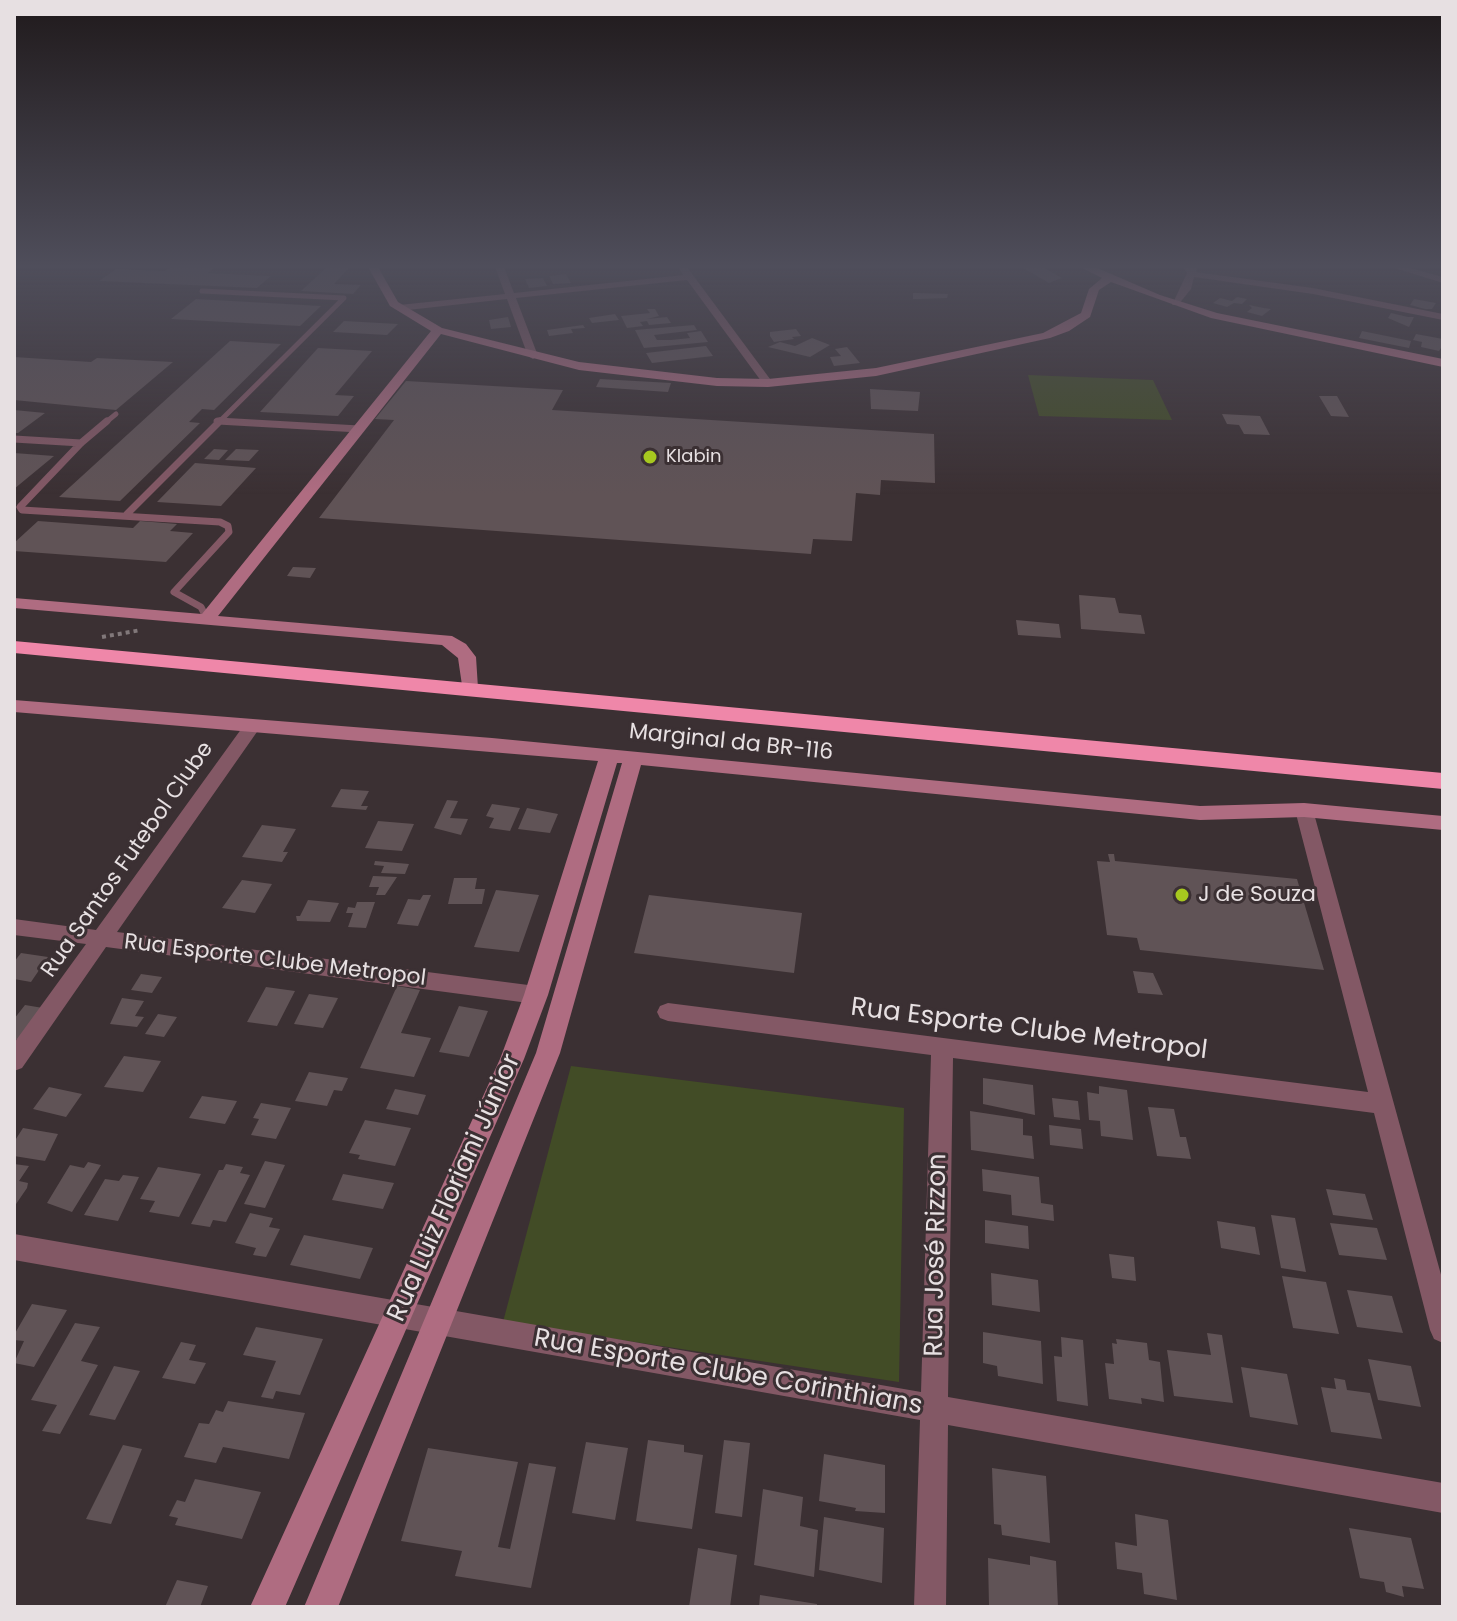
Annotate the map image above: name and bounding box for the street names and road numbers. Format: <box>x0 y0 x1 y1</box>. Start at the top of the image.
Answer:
street label: Marginal da BR-116 <box>628 719 834 767</box>
street label: Rua Santos Futebol Clube <box>36 737 220 983</box>
street label: Rua Esporte Clube Metropol <box>123 929 427 993</box>
street label: Rua Esporte Clube Metropol <box>849 993 1209 1067</box>
street label: Rua Luiz Floriani Júnior <box>382 1049 528 1327</box>
street label: Rua José Rizzon <box>920 1153 954 1357</box>
street label: Rua Esporte Clube Corinthians <box>531 1323 925 1423</box>

